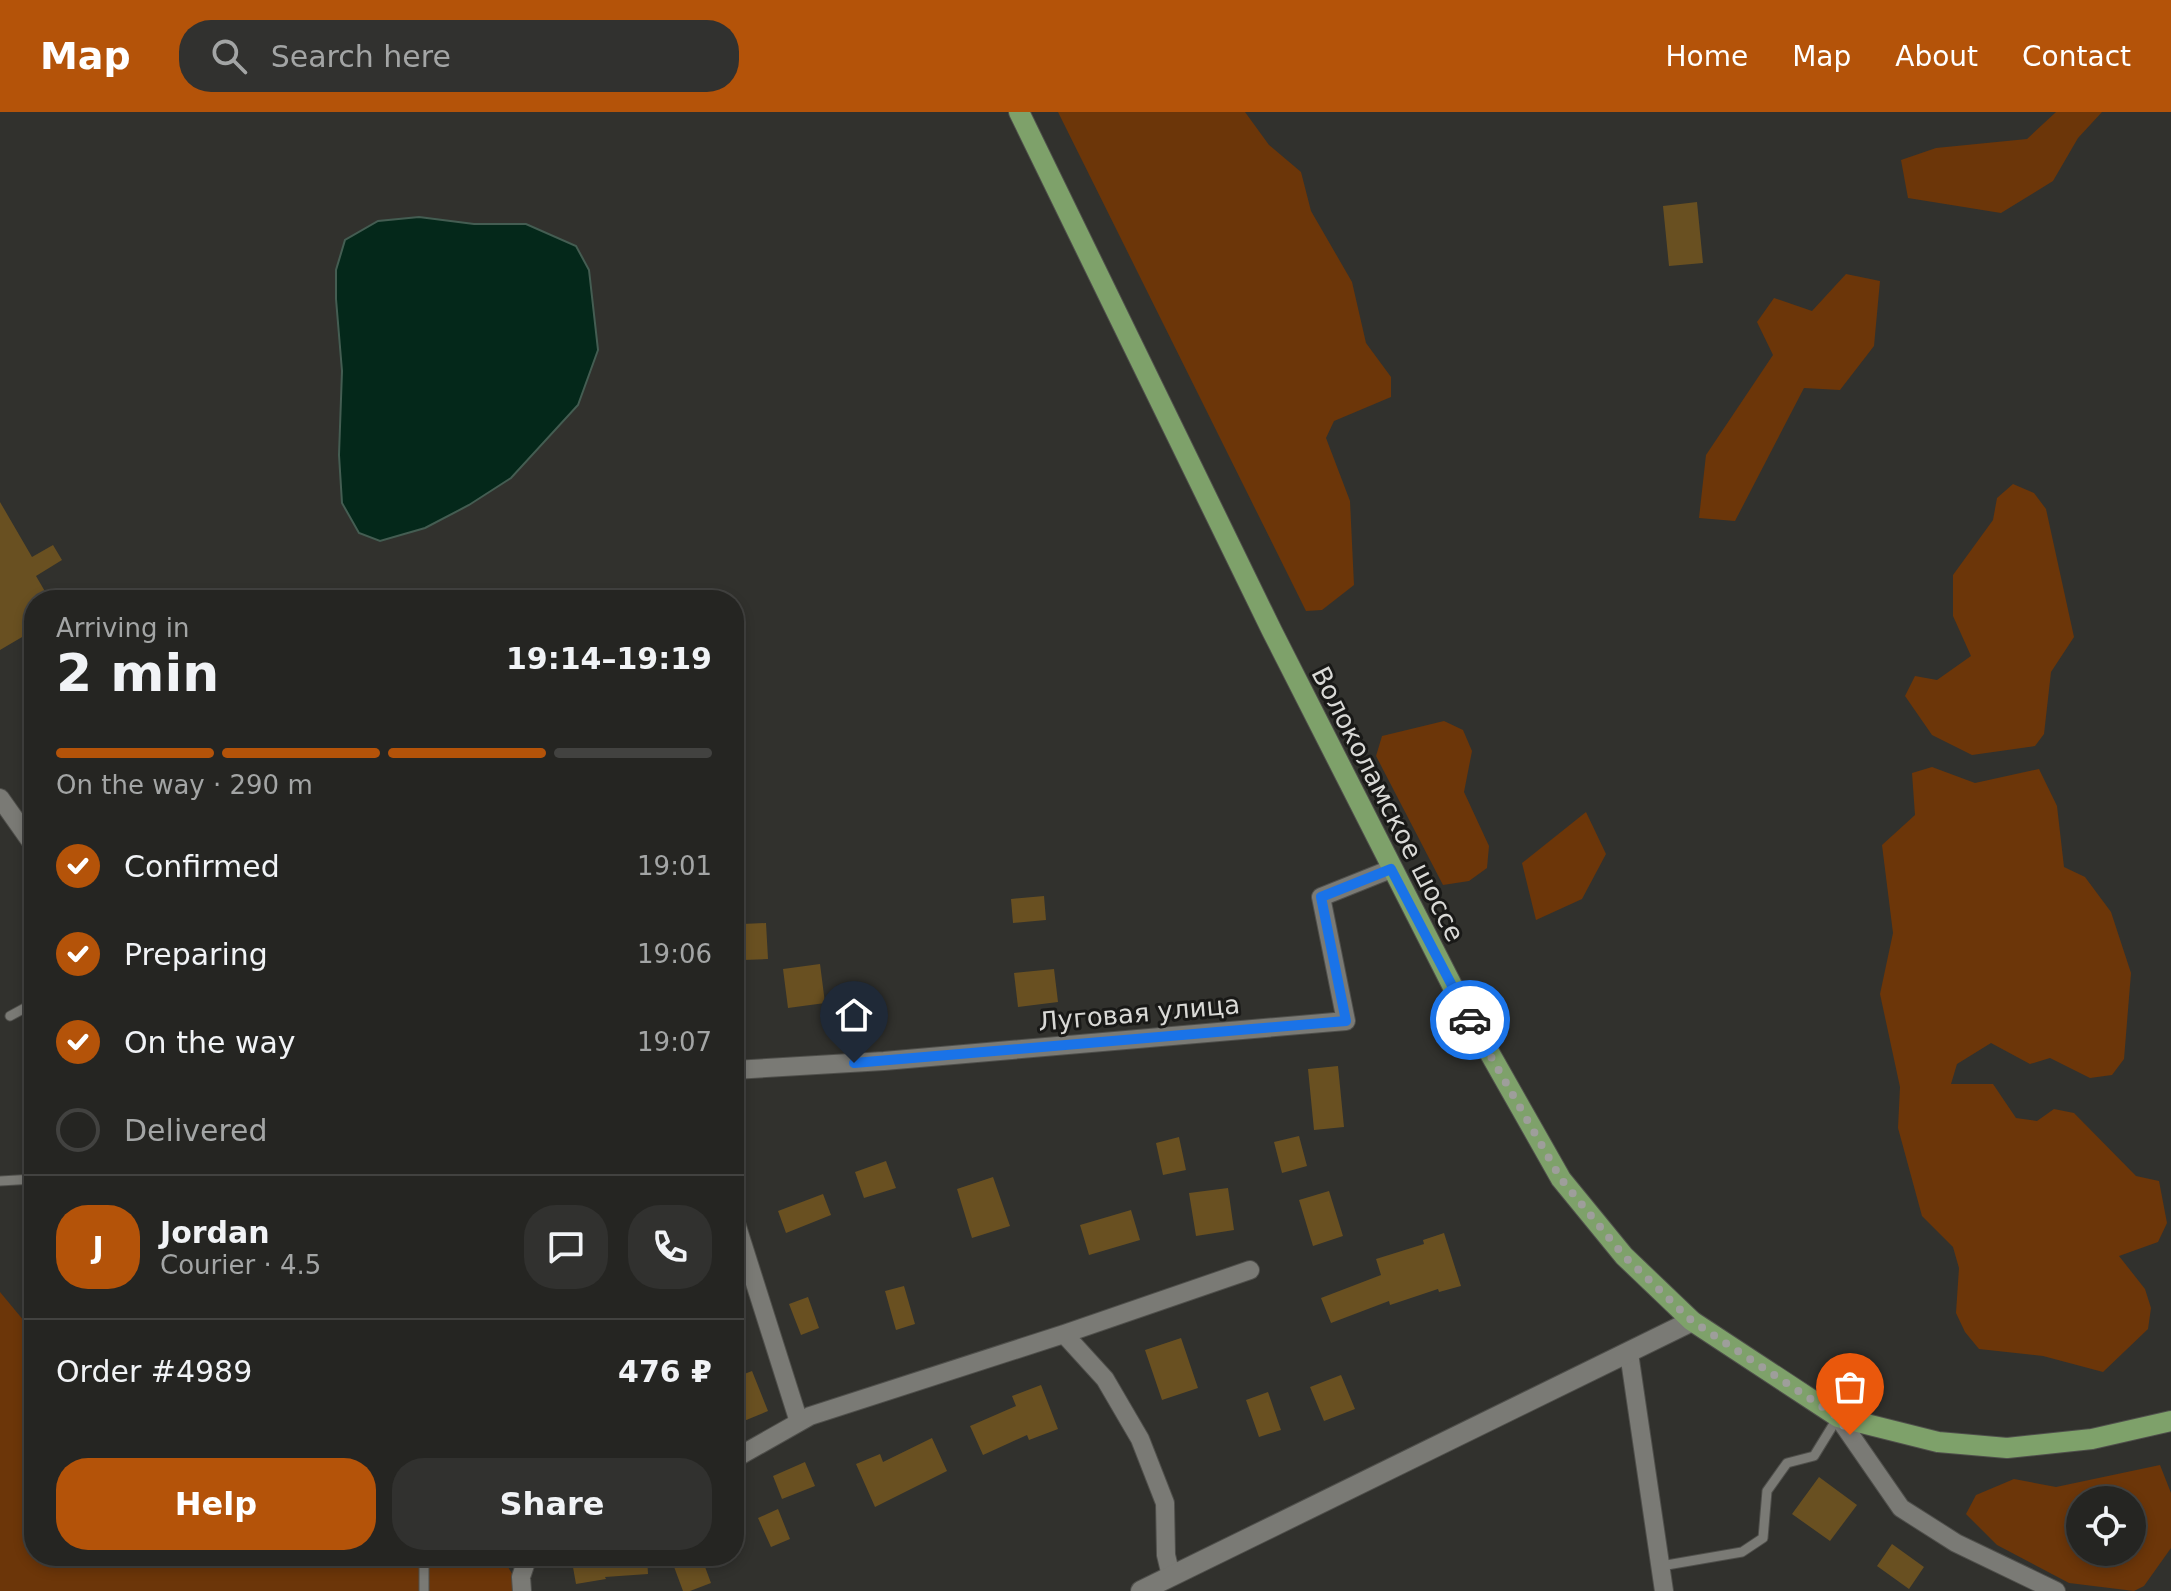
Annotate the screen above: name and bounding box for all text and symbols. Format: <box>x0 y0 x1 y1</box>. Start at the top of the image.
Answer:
search box <box>179 20 739 92</box>
text: Map <box>40 34 131 78</box>
icon: search <box>207 34 251 78</box>
text: Search here <box>271 39 451 74</box>
text: Home <box>1665 40 1748 73</box>
text: Map <box>1792 40 1851 73</box>
text: About <box>1895 40 1978 73</box>
text: Contact <box>2022 40 2131 73</box>
text: Arriving in <box>56 613 190 643</box>
text: 19:14–19:19 <box>506 641 712 676</box>
text: 2 min <box>56 643 219 703</box>
street label: Волоколамское шоссе <box>1306 662 1470 946</box>
text: On the way · 290 m <box>56 770 313 800</box>
icon: check <box>56 844 100 888</box>
text: Confirmed <box>124 849 280 884</box>
text: 19:01 <box>637 851 712 881</box>
icon: check <box>56 932 100 976</box>
text: Preparing <box>124 937 268 972</box>
text: 19:06 <box>637 939 712 969</box>
courier <box>1430 980 1510 1060</box>
pin <box>820 981 888 1063</box>
street label: Луговая улица <box>1037 989 1241 1037</box>
icon: home <box>832 993 876 1037</box>
icon: car <box>1448 998 1492 1042</box>
icon: check <box>56 1020 100 1064</box>
text: On the way <box>124 1025 296 1060</box>
text: 19:07 <box>637 1027 712 1057</box>
text: Delivered <box>124 1113 268 1148</box>
button: chat <box>524 1205 608 1289</box>
button: phone <box>628 1205 712 1289</box>
text: Jordan <box>160 1215 270 1250</box>
text: J <box>92 1230 104 1265</box>
text: Courier · 4.5 <box>160 1250 321 1280</box>
pin <box>1816 1353 1884 1435</box>
text: Order #4989 <box>56 1354 252 1389</box>
text: 476 ₽ <box>618 1354 712 1389</box>
icon: bag <box>1828 1365 1872 1409</box>
button: Help <box>56 1458 376 1550</box>
button: Share <box>392 1458 712 1550</box>
map controls <box>2066 1486 2146 1566</box>
button: locate <box>2066 1486 2146 1566</box>

